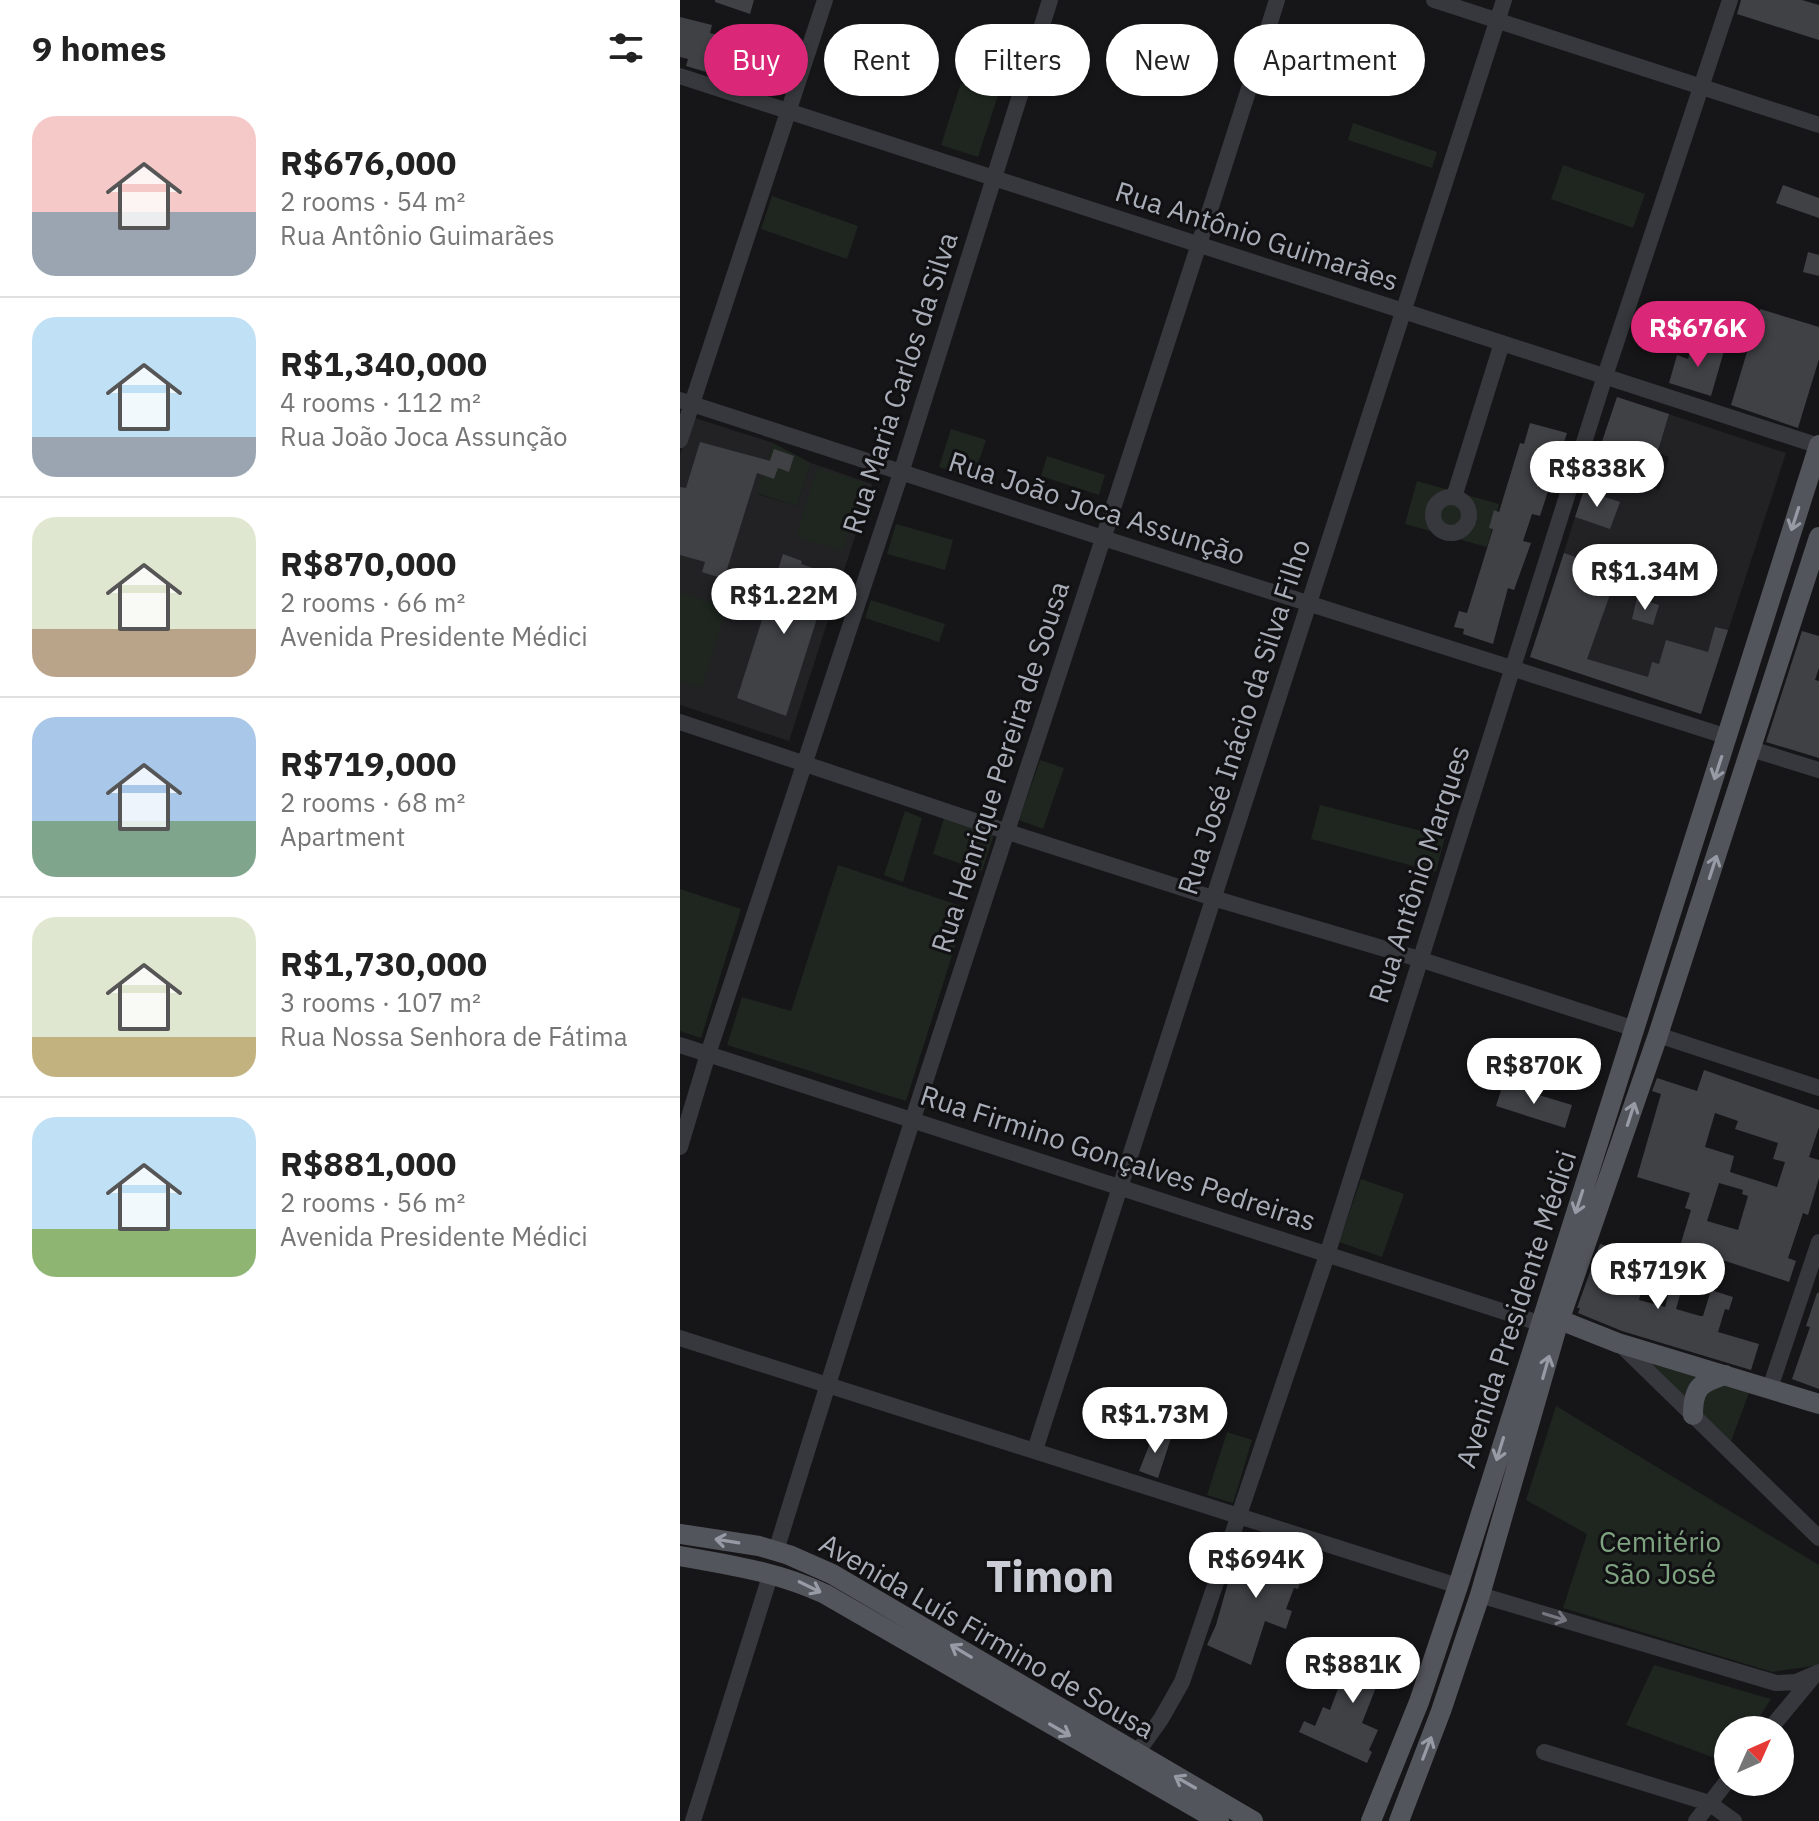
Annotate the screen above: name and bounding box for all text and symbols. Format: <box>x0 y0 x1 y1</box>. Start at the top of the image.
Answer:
chip: Buy <box>704 24 808 96</box>
chip: Rent <box>824 24 939 96</box>
chip: Filters <box>955 24 1090 96</box>
chip: New <box>1106 24 1218 96</box>
chip: Apartment <box>1234 24 1425 96</box>
text: 9 homes <box>32 26 167 70</box>
icon: filters <box>604 26 648 70</box>
text: R$676,000 <box>280 140 456 184</box>
icon: home <box>96 148 192 244</box>
street label: Rua Antônio Guimarães <box>1111 172 1403 299</box>
text: 2 rooms · 54 m² <box>280 184 465 218</box>
text: Rua Antônio Guimarães <box>280 218 555 252</box>
street label: Rua Maria Carlos da Silva <box>833 227 966 538</box>
pin: R$676K <box>1633 301 1763 369</box>
text: R$676K <box>1649 310 1747 344</box>
text: R$1,340,000 <box>280 341 487 385</box>
icon: home <box>96 349 192 445</box>
text: 4 rooms · 112 m² <box>280 385 481 419</box>
text: Rua João Joca Assunção <box>280 419 568 453</box>
pin: R$838K <box>1532 441 1662 509</box>
street label: Rua João Joca Assunção <box>944 442 1250 573</box>
text: R$838K <box>1548 450 1646 484</box>
one-way arrow <box>1787 506 1802 532</box>
street label: Rua José Inácio da Silva Filho <box>1168 534 1319 899</box>
text: R$870,000 <box>280 541 456 585</box>
pin: R$1.34M <box>1571 544 1719 612</box>
icon: home <box>96 549 192 645</box>
text: R$1.34M <box>1590 553 1700 587</box>
pin: R$1.22M <box>710 568 858 636</box>
street label: Rua Henrique Pereira de Sousa <box>922 576 1077 957</box>
text: R$1.22M <box>729 577 839 611</box>
text: 2 rooms · 66 m² <box>280 585 465 619</box>
text: Avenida Presidente Médici <box>280 619 588 653</box>
street label: Rua Antônio Marques <box>1359 740 1478 1007</box>
text: R$719,000 <box>280 741 456 785</box>
icon: home <box>96 749 192 845</box>
one-way arrow <box>1710 754 1725 780</box>
text: 2 rooms · 68 m² <box>280 785 465 819</box>
text: Apartment <box>280 819 405 853</box>
one-way arrow <box>1706 855 1721 880</box>
text: R$1,730,000 <box>280 941 487 985</box>
icon: home <box>96 949 192 1045</box>
text: 3 rooms · 107 m² <box>280 985 481 1019</box>
text: Rua Nossa Senhora de Fátima <box>280 1019 628 1053</box>
pin: R$870K <box>1469 1038 1599 1106</box>
text: R$870K <box>1485 1047 1583 1081</box>
street label: Rua Firmino Gonçalves Pedreiras <box>916 1076 1321 1239</box>
one-way arrow <box>1625 1101 1640 1126</box>
text: R$881,000 <box>280 1141 456 1185</box>
street label: Avenida Presidente Médici <box>1447 1145 1584 1472</box>
icon: home <box>96 1149 192 1245</box>
text: 2 rooms · 56 m² <box>280 1185 465 1219</box>
one-way arrow <box>1571 1189 1586 1214</box>
text: Avenida Presidente Médici <box>280 1219 588 1253</box>
pin: R$719K <box>1593 1243 1723 1311</box>
text: R$719K <box>1609 1252 1707 1286</box>
one-way arrow <box>1539 1354 1554 1380</box>
pin: R$1.73M <box>1081 1387 1229 1455</box>
text: R$1.73M <box>1100 1396 1210 1430</box>
one-way arrow <box>1491 1437 1506 1462</box>
park label: Cemitério São José <box>1599 1523 1721 1592</box>
street label: Avenida Luís Firmino de Sousa <box>813 1524 1162 1747</box>
pin: R$694K <box>1191 1532 1321 1600</box>
one-way arrow <box>715 1533 741 1548</box>
text: R$694K <box>1207 1541 1305 1575</box>
district label: Timon <box>986 1547 1114 1604</box>
one-way arrow <box>798 1580 822 1595</box>
one-way arrow <box>1542 1611 1567 1625</box>
pin: R$881K <box>1288 1637 1418 1705</box>
one-way arrow <box>950 1642 973 1658</box>
text: R$881K <box>1304 1646 1402 1680</box>
north arrow <box>1714 1716 1794 1796</box>
map controls <box>1714 1716 1794 1796</box>
one-way arrow <box>1048 1722 1071 1738</box>
one-way arrow <box>1421 1736 1435 1761</box>
one-way arrow <box>1174 1774 1197 1790</box>

